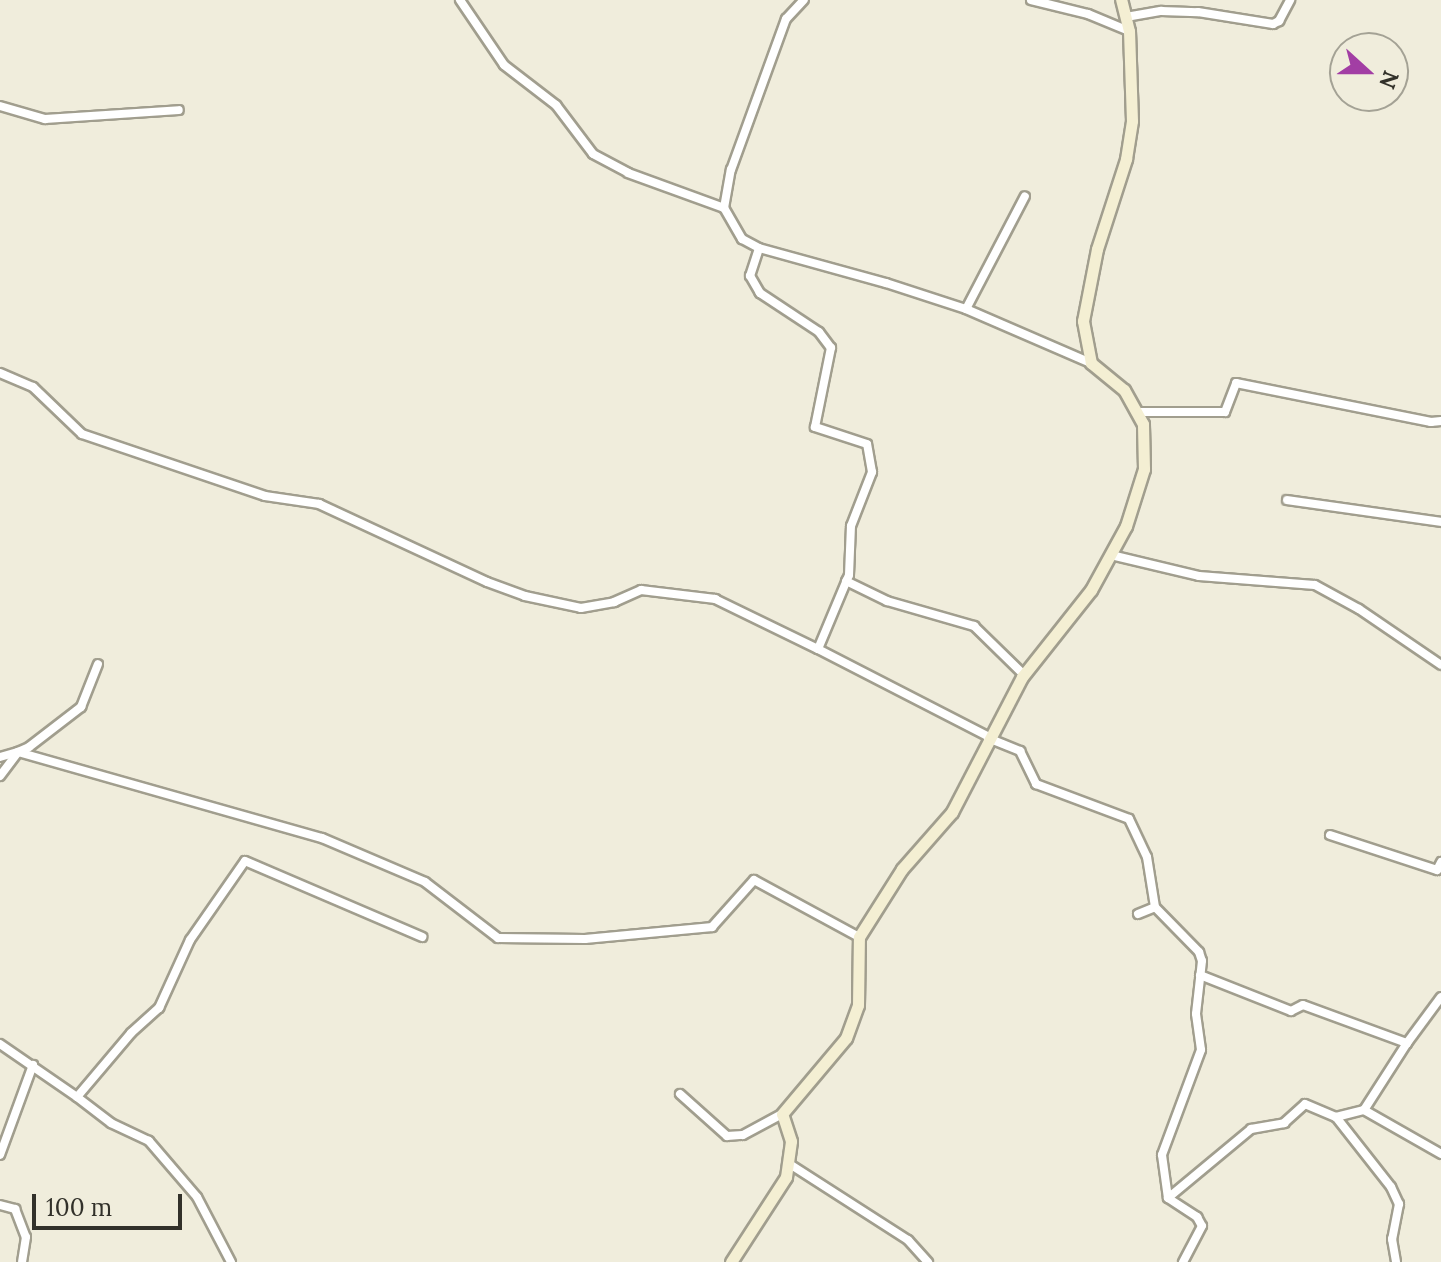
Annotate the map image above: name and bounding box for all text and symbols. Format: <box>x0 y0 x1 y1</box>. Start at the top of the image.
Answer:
north arrow <box>1329 32 1409 112</box>
text: N <box>1373 67 1406 93</box>
scale bar <box>36 1178 186 1228</box>
text: 100 m <box>46 1192 112 1223</box>

